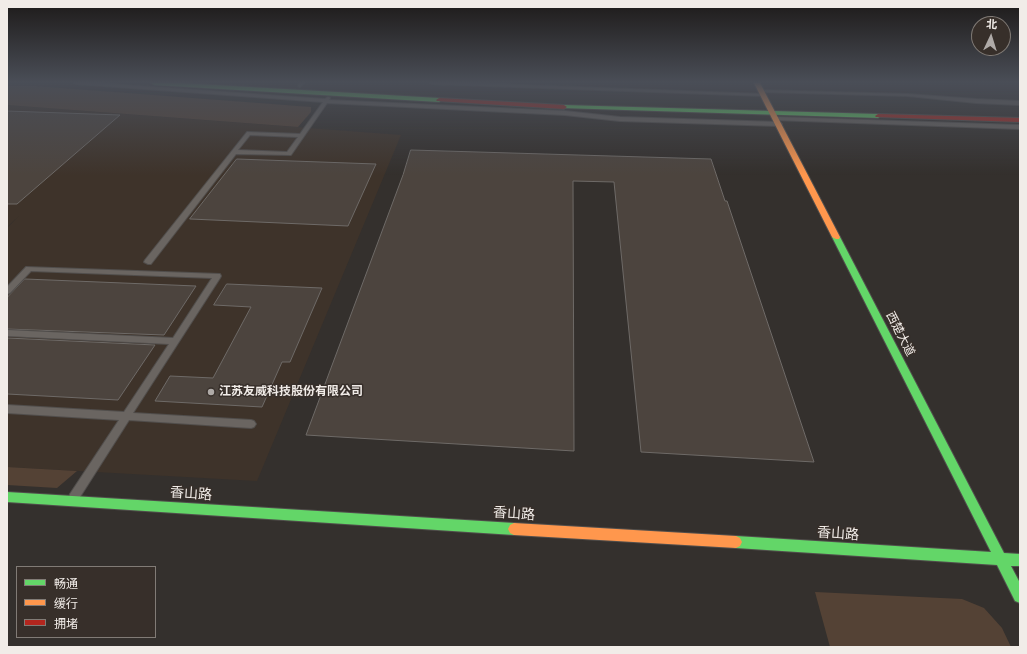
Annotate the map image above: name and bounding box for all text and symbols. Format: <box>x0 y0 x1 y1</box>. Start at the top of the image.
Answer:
north arrow <box>971 16 1011 56</box>
text: 北 <box>986 18 998 31</box>
street label: 西楚大道 <box>883 309 917 359</box>
place label: 江苏友威科技股份有限公司 <box>219 385 363 399</box>
marker: 江苏友威科技股份有限公司 <box>206 387 216 397</box>
street label: 香山路 <box>169 484 213 504</box>
street label: 香山路 <box>492 504 536 524</box>
street label: 香山路 <box>816 524 860 544</box>
legend <box>16 566 156 638</box>
text: 畅通 <box>54 577 78 591</box>
text: 缓行 <box>54 597 78 611</box>
text: 拥堵 <box>54 617 78 631</box>

